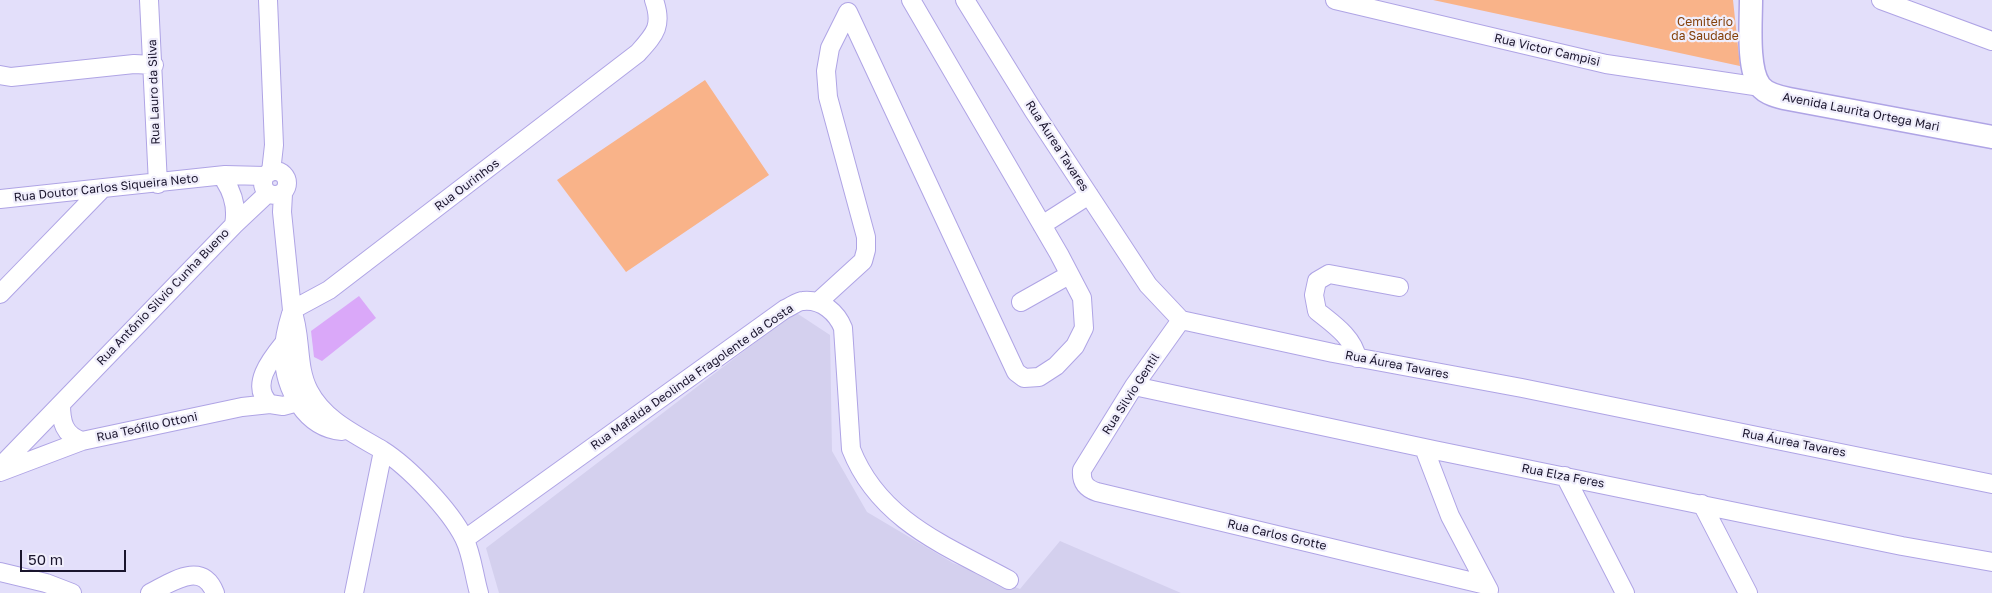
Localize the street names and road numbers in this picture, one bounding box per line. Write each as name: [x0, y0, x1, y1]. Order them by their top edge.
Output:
street label: Rua Victor Campisi: [1493, 31, 1601, 69]
street label: Rua Lauro da Silva: [145, 39, 163, 145]
street label: Avenida Laurita Ortega Mari: [1781, 90, 1941, 134]
street label: Rua Áurea Tavares: [1022, 98, 1092, 194]
street label: Rua Ourinhos: [432, 156, 502, 214]
street label: Rua Doutor Carlos Siqueira Neto: [13, 171, 199, 205]
street label: Rua Antônio Silvio Cunha Bueno: [94, 226, 232, 368]
street label: Rua Mafalda Deolinda Fragolente da Costa: [588, 301, 796, 453]
street label: Rua Áurea Tavares: [1344, 348, 1450, 382]
street label: Rua Silvio Gentil: [1099, 351, 1163, 437]
street label: Rua Teófilo Ottoni: [95, 409, 199, 445]
street label: Rua Áurea Tavares: [1741, 426, 1847, 460]
street label: Rua Elza Feres: [1520, 461, 1606, 491]
street label: Rua Carlos Grotte: [1226, 517, 1328, 553]

